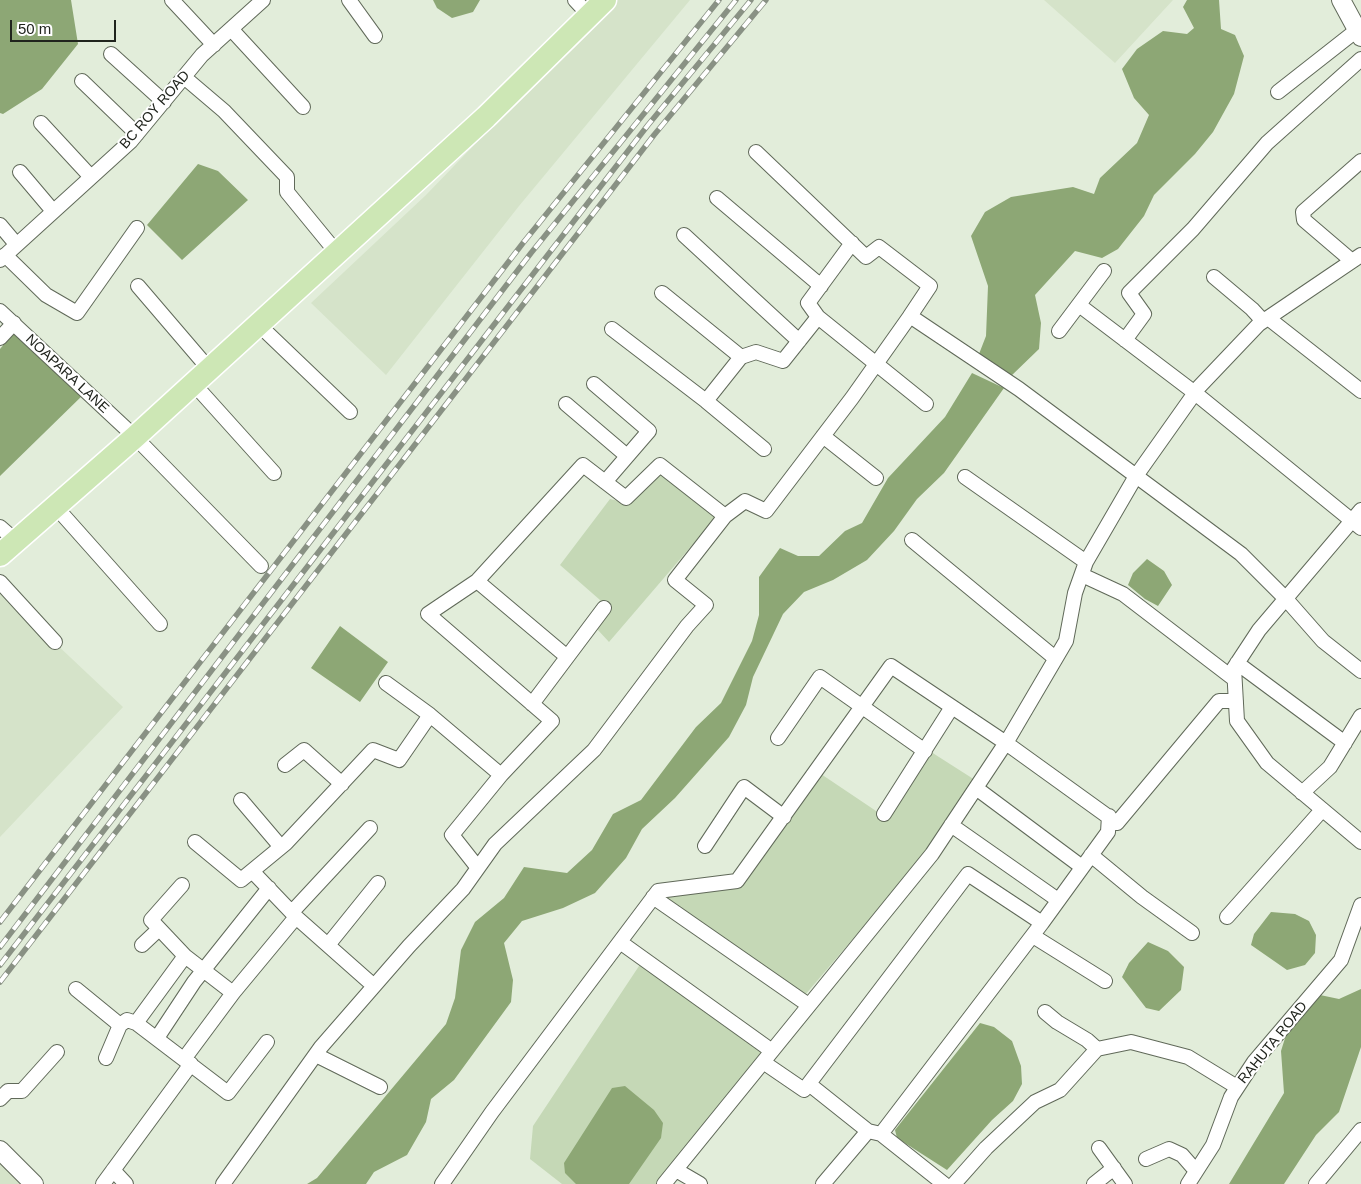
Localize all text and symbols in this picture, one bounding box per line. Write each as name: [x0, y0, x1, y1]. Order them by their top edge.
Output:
scale bar: [12, 10, 119, 42]
text: 50 m: [18, 20, 51, 37]
street label: BC ROY ROAD: [117, 68, 193, 152]
street label: NOAPARA LANE: [22, 331, 112, 417]
street label: RAHUTA ROAD: [1235, 999, 1311, 1087]

